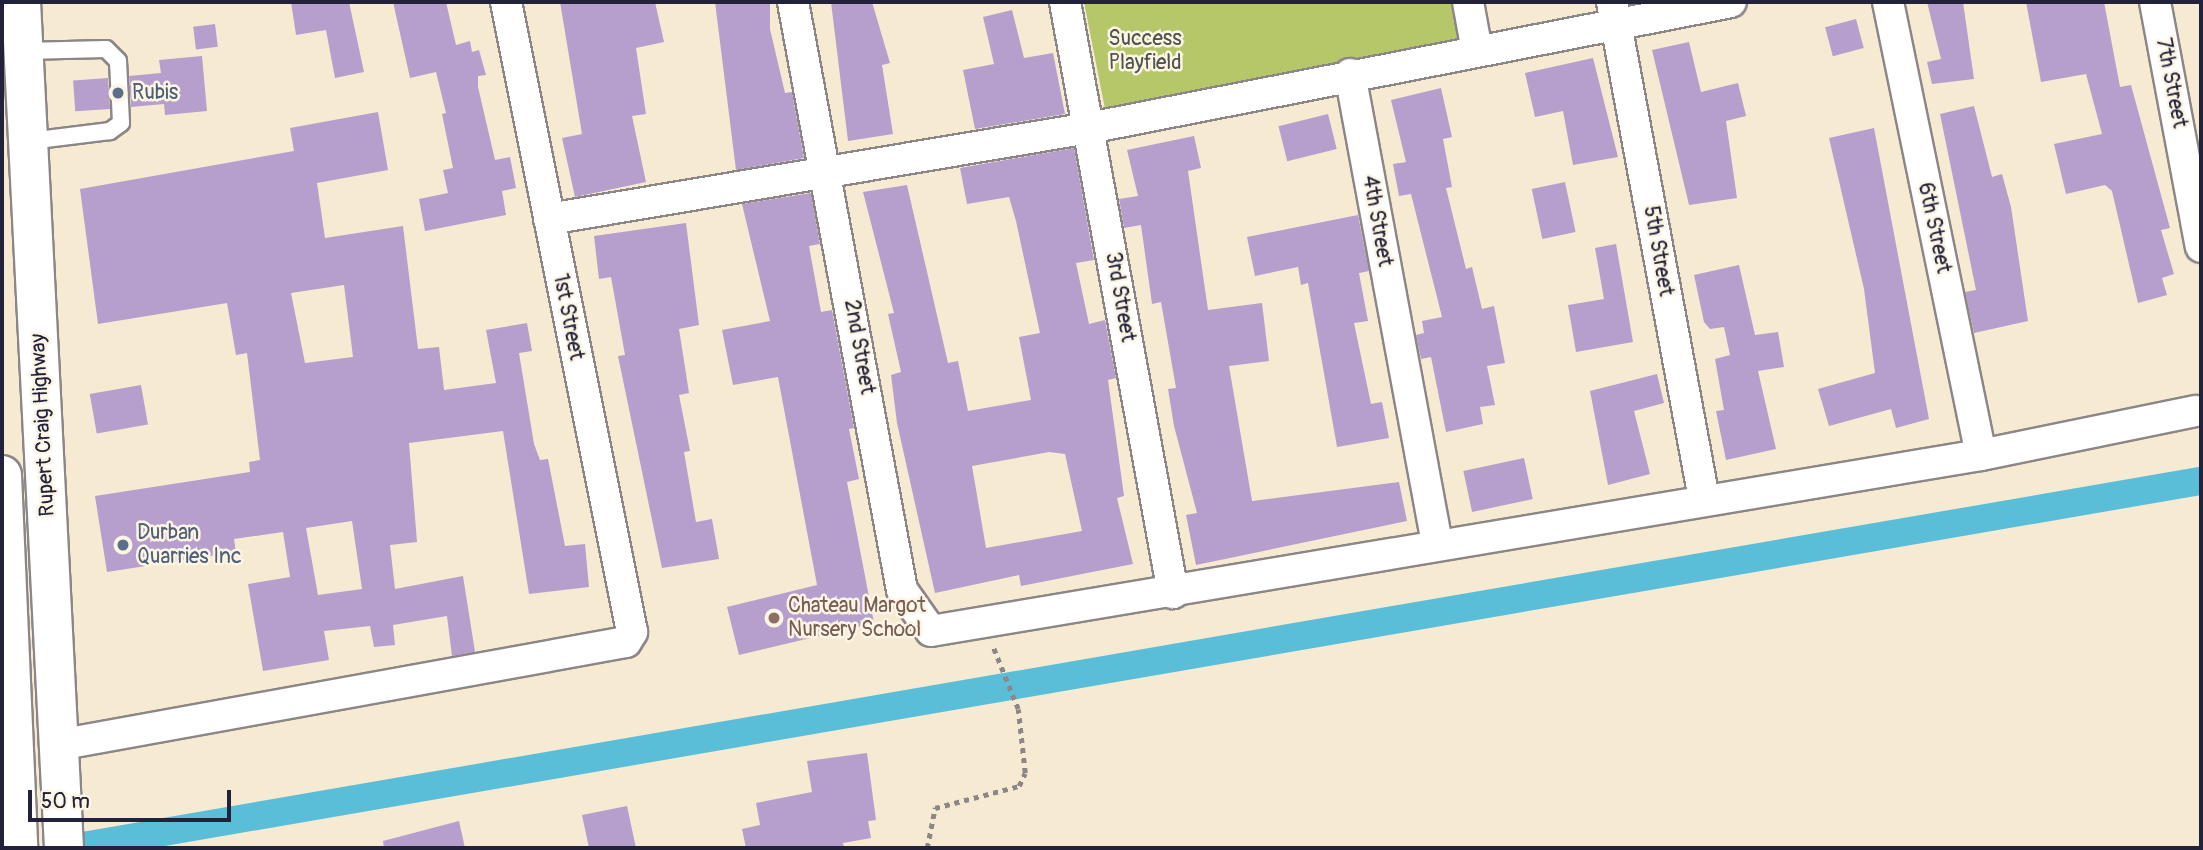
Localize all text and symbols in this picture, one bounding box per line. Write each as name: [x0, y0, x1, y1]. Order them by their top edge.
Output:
park label: Success Playfield: [1108, 26, 1182, 76]
street label: 7th Street: [2150, 36, 2192, 130]
place label: Rubis: [132, 80, 178, 106]
marker: Rubis: [110, 85, 126, 101]
street label: 4th Street: [1357, 174, 1397, 268]
street label: 6th Street: [1912, 180, 1956, 276]
street label: 5th Street: [1638, 204, 1678, 298]
street label: 3rd Street: [1100, 250, 1140, 344]
street label: 1st Street: [547, 272, 589, 362]
street label: 2nd Street: [838, 298, 880, 396]
street label: Rupert Craig Highway: [26, 333, 60, 517]
place label: Durban Quarries Inc: [137, 520, 242, 570]
marker: Durban Quarries Inc: [115, 537, 131, 553]
place label: Chateau Margot Nursery School: [788, 593, 926, 643]
marker: Chateau Margot Nursery School: [766, 610, 782, 626]
scale bar: [32, 776, 234, 820]
text: 50 m: [41, 788, 90, 815]

